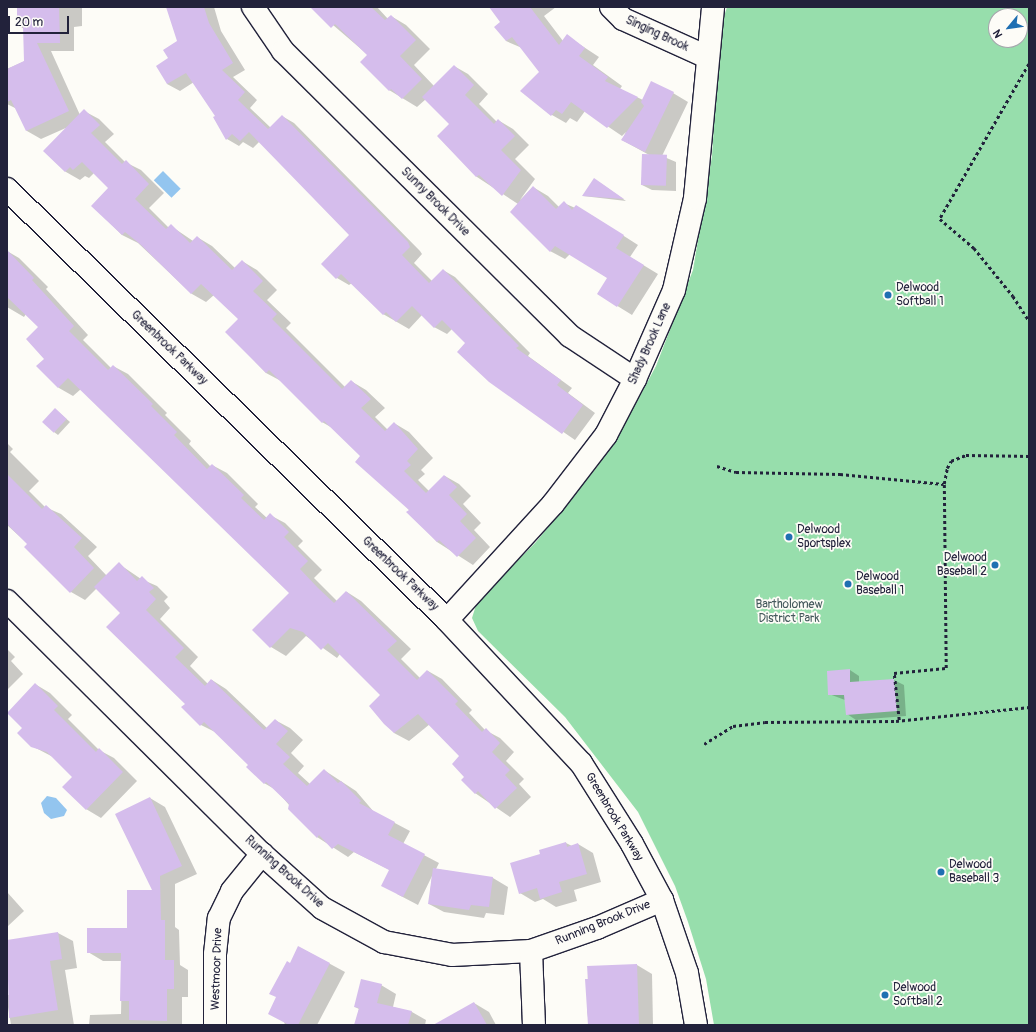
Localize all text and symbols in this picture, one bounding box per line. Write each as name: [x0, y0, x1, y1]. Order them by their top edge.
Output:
scale bar: [10, 8, 71, 34]
north arrow: [988, 8, 1028, 48]
street label: Singing Brook: [623, 13, 691, 55]
text: 20 m: [15, 15, 43, 30]
text: N: [990, 27, 1005, 40]
street label: Sunny Brook Drive: [398, 165, 472, 239]
place label: Delwood Softball 1: [896, 281, 944, 309]
marker: Delwood Softball 1: [883, 290, 893, 300]
street label: Shady Brook Lane: [626, 301, 674, 387]
street label: Greenbrook Parkway: [128, 308, 210, 388]
place label: Delwood Sportsplex: [797, 523, 851, 551]
marker: Delwood Sportsplex: [784, 532, 794, 542]
street label: Greenbrook Parkway: [359, 534, 441, 614]
place label: Delwood Baseball 2: [937, 551, 987, 579]
marker: Delwood Baseball 2: [990, 560, 1000, 570]
place label: Delwood Baseball 1: [856, 570, 904, 598]
marker: Delwood Baseball 1: [843, 579, 853, 589]
park label: Bartholomew District Park: [755, 598, 823, 626]
street label: Greenbrook Parkway: [582, 770, 646, 864]
street label: Running Brook Drive: [242, 833, 326, 911]
place label: Delwood Baseball 3: [949, 858, 999, 886]
marker: Delwood Baseball 3: [936, 867, 946, 877]
street label: Running Brook Drive: [553, 897, 653, 949]
street label: Westmoor Drive: [208, 928, 226, 1010]
place label: Delwood Softball 2: [893, 981, 943, 1009]
marker: Delwood Softball 2: [880, 990, 890, 1000]

